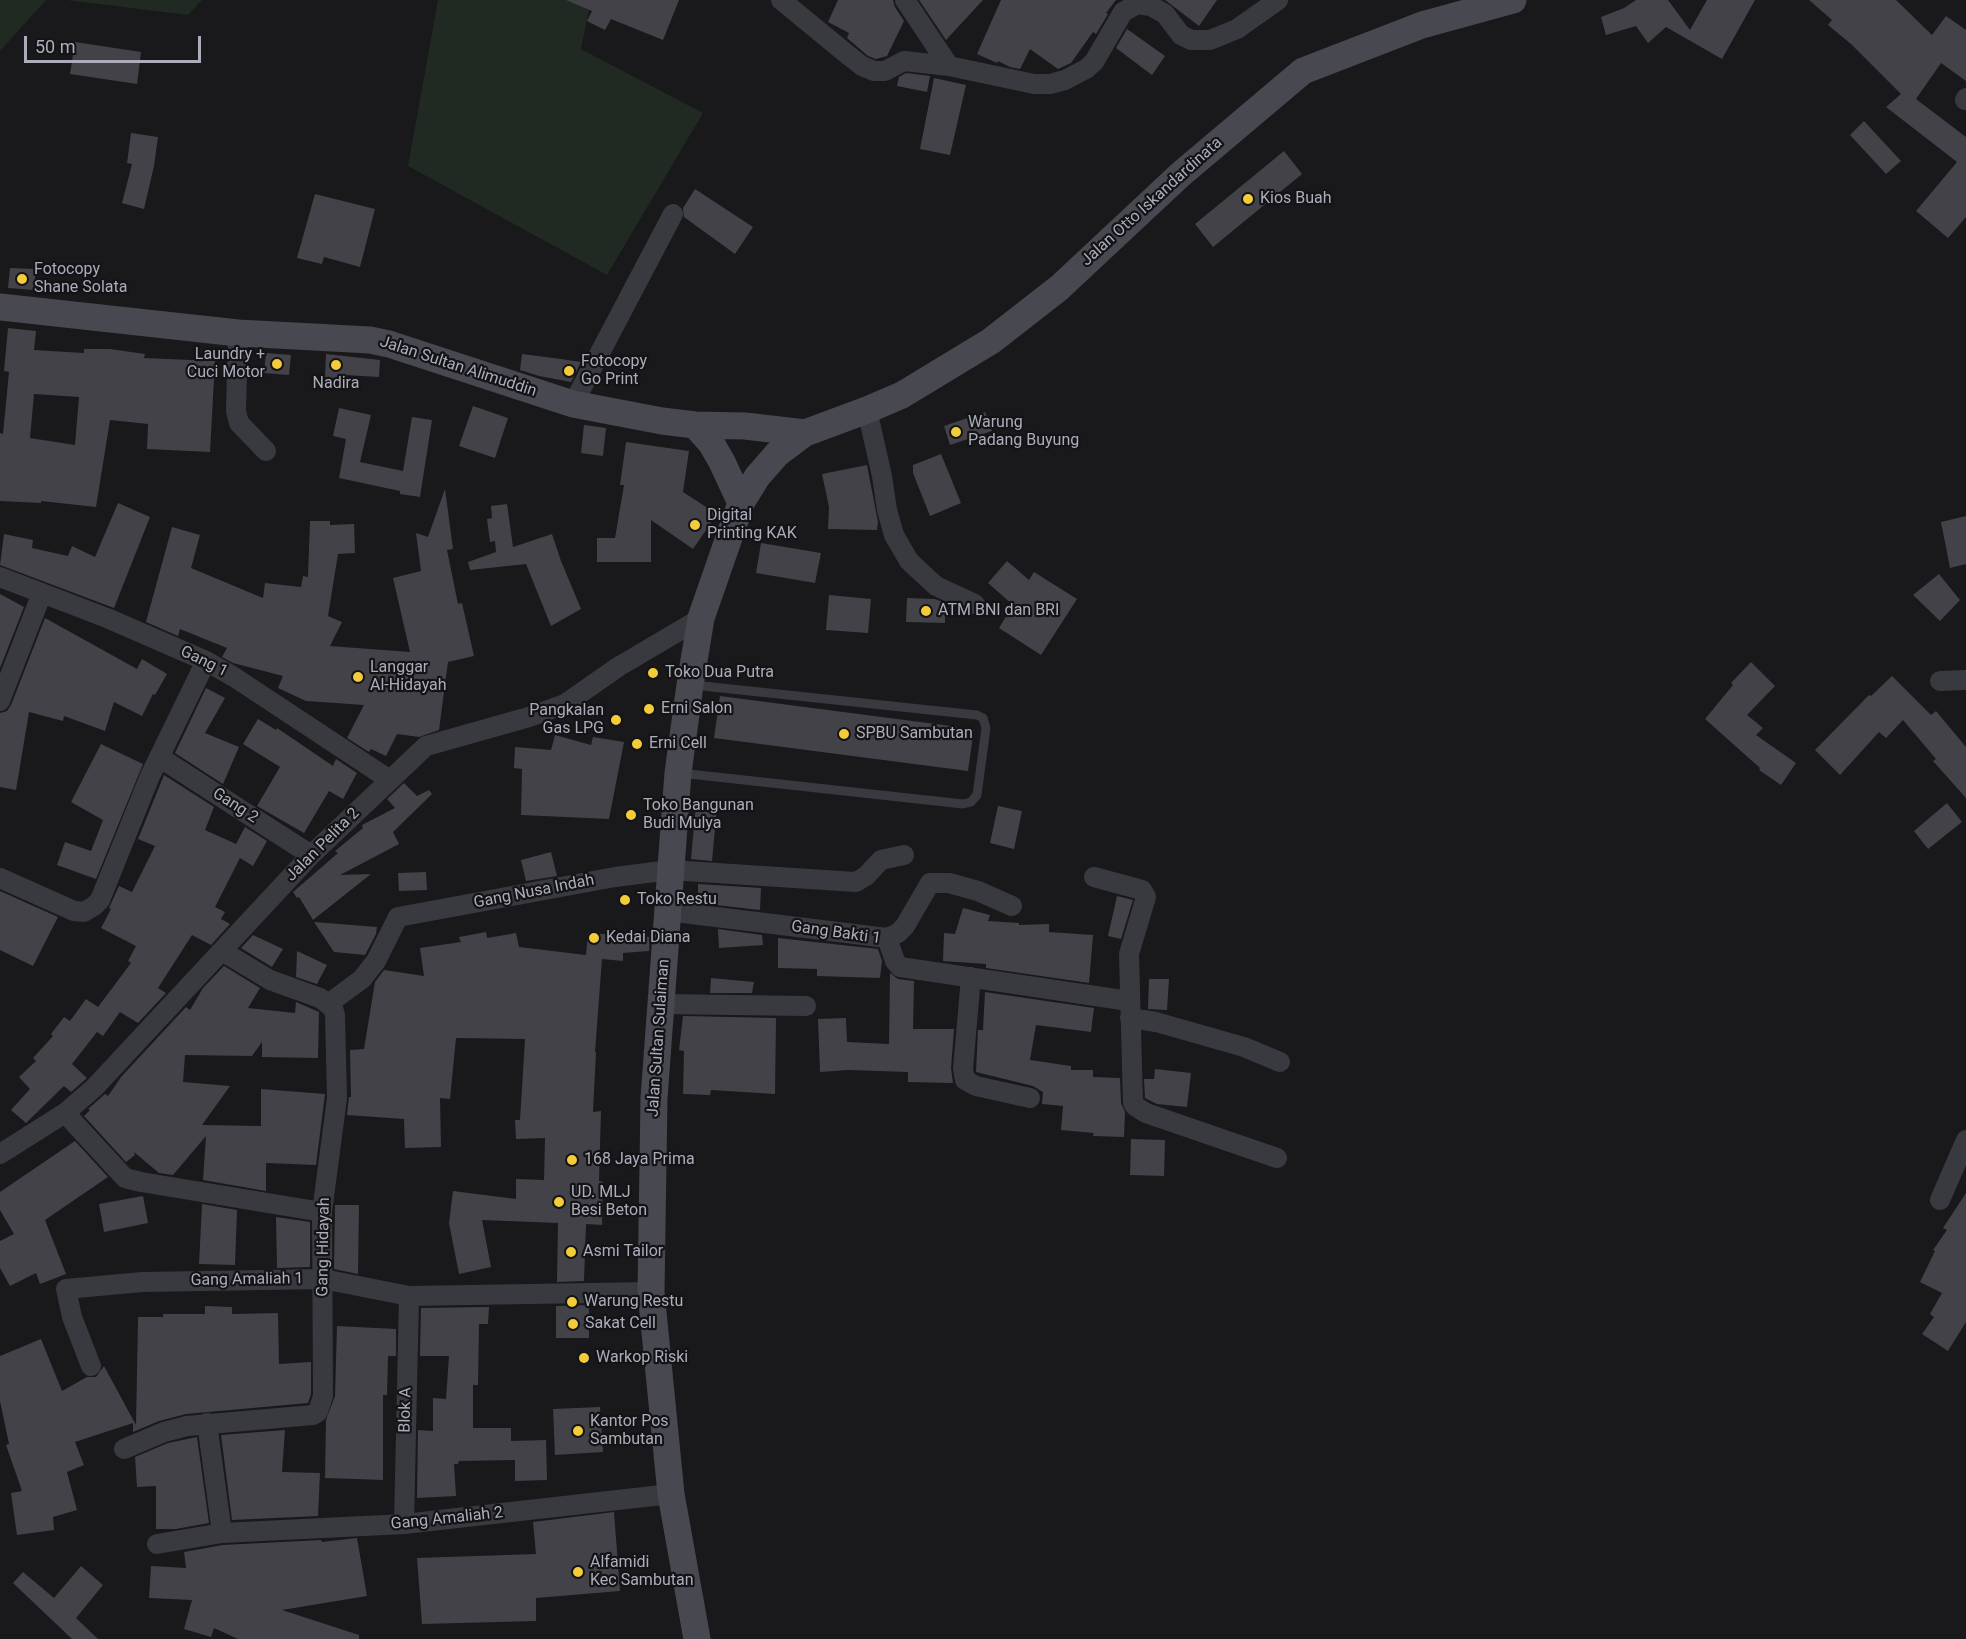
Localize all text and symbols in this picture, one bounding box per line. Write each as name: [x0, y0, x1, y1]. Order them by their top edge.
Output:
scale bar: [27, 24, 204, 62]
text: 50 m: [35, 36, 75, 57]
street label: Jalan Otto Iskandardinata: [1078, 134, 1226, 270]
place label: Kios Buah: [1260, 189, 1332, 209]
marker: Kios Buah: [1241, 192, 1255, 206]
place label: Fotocopy Shane Solata: [34, 260, 127, 298]
marker: Fotocopy Shane Solata: [15, 272, 29, 286]
street label: Jalan Sultan Alimuddin: [377, 333, 539, 401]
place label: Laundry + Cuci Motor: [187, 345, 265, 383]
place label: Fotocopy Go Print: [581, 352, 647, 390]
marker: Laundry + Cuci Motor: [270, 357, 284, 371]
marker: Nadira: [329, 358, 343, 372]
marker: Fotocopy Go Print: [562, 364, 576, 378]
place label: Nadira: [313, 374, 359, 394]
place label: Warung Padang Buyung: [968, 413, 1079, 451]
marker: Warung Padang Buyung: [949, 425, 963, 439]
place label: Digital Printing KAK: [707, 506, 797, 544]
marker: Digital Printing KAK: [688, 518, 702, 532]
place label: ATM BNI dan BRI: [938, 601, 1059, 621]
marker: ATM BNI dan BRI: [919, 604, 933, 618]
street label: Gang 1: [177, 642, 231, 682]
place label: Langgar Al-Hidayah: [370, 658, 447, 696]
place label: Toko Dua Putra: [665, 663, 774, 683]
marker: Toko Dua Putra: [646, 666, 660, 680]
marker: Langgar Al-Hidayah: [351, 670, 365, 684]
place label: Erni Salon: [661, 699, 732, 719]
place label: Pangkalan Gas LPG: [529, 701, 604, 739]
marker: Erni Salon: [642, 702, 656, 716]
marker: Pangkalan Gas LPG: [609, 713, 623, 727]
place label: SPBU Sambutan: [856, 724, 973, 744]
marker: SPBU Sambutan: [837, 727, 851, 741]
place label: Erni Cell: [649, 734, 707, 754]
marker: Erni Cell: [630, 737, 644, 751]
street label: Gang 2: [209, 784, 261, 828]
place label: Toko Bangunan Budi Mulya: [643, 796, 754, 834]
street label: Jalan Pelita 2: [282, 804, 364, 886]
marker: Toko Bangunan Budi Mulya: [624, 808, 638, 822]
street label: Gang Nusa Indah: [472, 871, 596, 913]
place label: Toko Restu: [637, 890, 717, 910]
marker: Toko Restu: [618, 893, 632, 907]
street label: Gang Bakti 1: [790, 917, 882, 949]
place label: Kedai Diana: [606, 928, 691, 948]
marker: Kedai Diana: [587, 931, 601, 945]
street label: Jalan Sultan Sulaiman: [644, 958, 674, 1118]
place label: 168 Jaya Prima: [584, 1150, 695, 1170]
marker: 168 Jaya Prima: [565, 1153, 579, 1167]
place label: UD. MLJ Besi Beton: [571, 1183, 647, 1221]
marker: UD. MLJ Besi Beton: [552, 1195, 566, 1209]
street label: Gang Hidayah: [314, 1197, 334, 1297]
place label: Asmi Tailor: [583, 1242, 663, 1262]
marker: Asmi Tailor: [564, 1245, 578, 1259]
street label: Gang Amaliah 1: [190, 1269, 304, 1291]
place label: Warung Restu: [584, 1292, 683, 1312]
marker: Warung Restu: [565, 1295, 579, 1309]
place label: Sakat Cell: [585, 1314, 656, 1334]
marker: Sakat Cell: [566, 1317, 580, 1331]
place label: Warkop Riski: [596, 1348, 688, 1368]
marker: Warkop Riski: [577, 1351, 591, 1365]
street label: Blok A: [396, 1387, 416, 1433]
place label: Kantor Pos Sambutan: [590, 1412, 669, 1450]
marker: Kantor Pos Sambutan: [571, 1424, 585, 1438]
street label: Gang Amaliah 2: [390, 1504, 504, 1534]
place label: Alfamidi Kec Sambutan: [590, 1553, 693, 1591]
marker: Alfamidi Kec Sambutan: [571, 1565, 585, 1579]

